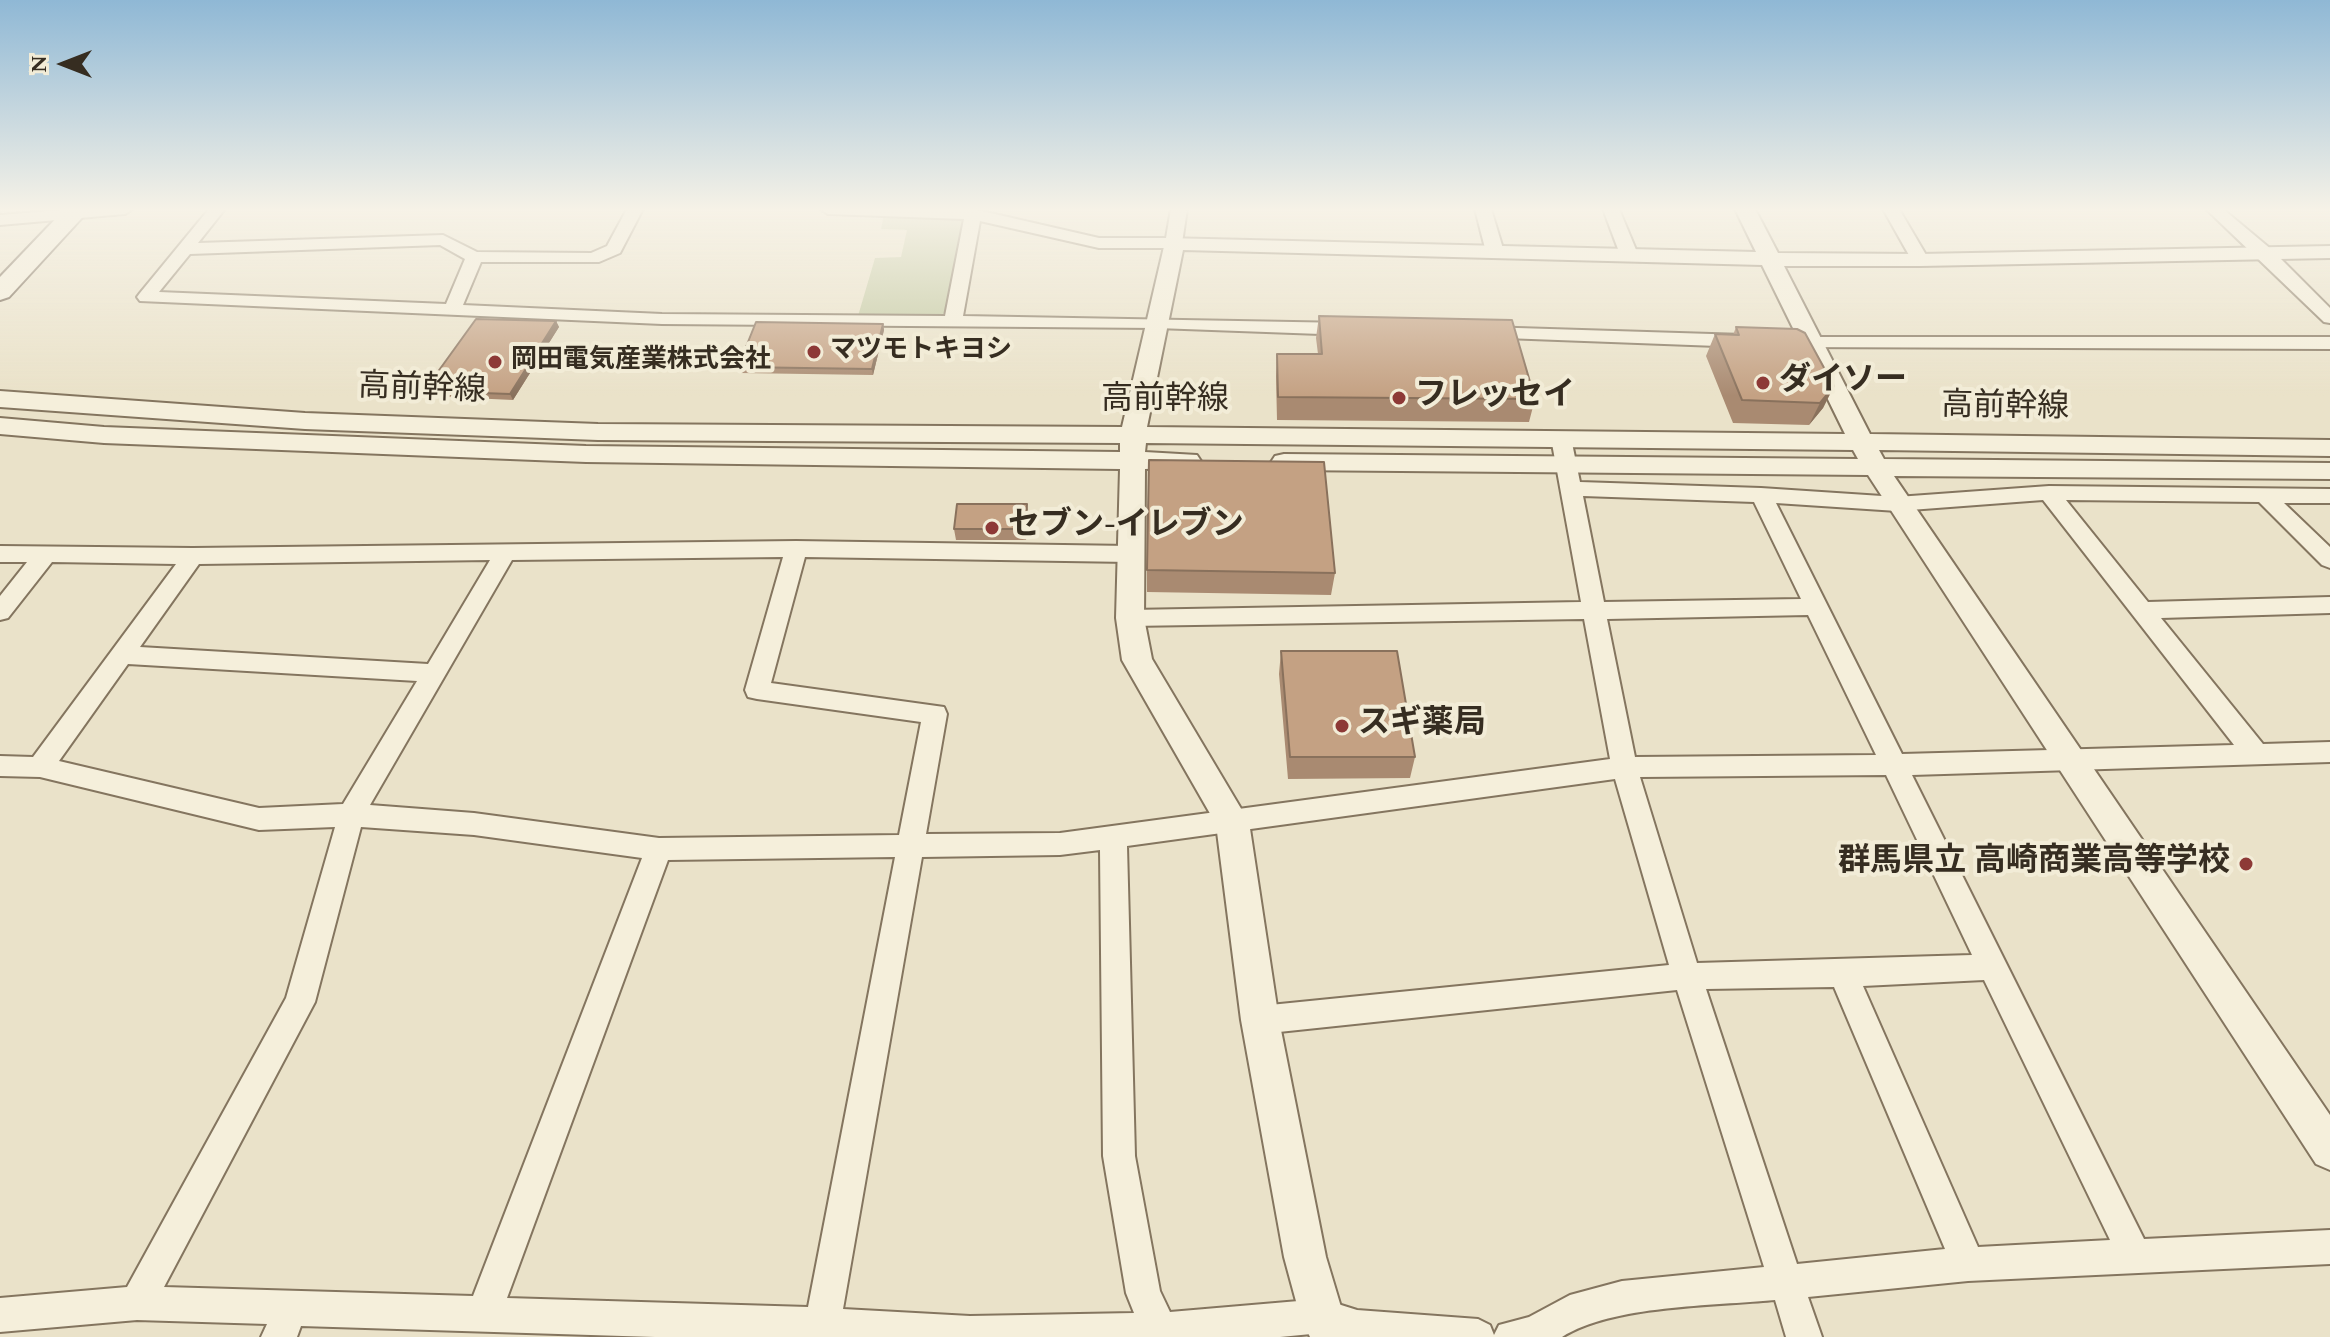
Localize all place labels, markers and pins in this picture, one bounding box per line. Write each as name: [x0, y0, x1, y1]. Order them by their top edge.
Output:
place label: マツモトキヨシ: [830, 336, 1012, 368]
marker: マツモトキヨシ: [805, 343, 823, 361]
place label: 岡田電気産業株式会社: [511, 346, 771, 378]
marker: 岡田電気産業株式会社: [486, 353, 504, 371]
place label: ダイソー: [1779, 364, 1907, 402]
marker: ダイソー: [1754, 374, 1772, 392]
place label: フレッセイ: [1415, 379, 1575, 417]
marker: フレッセイ: [1390, 389, 1408, 407]
place label: セブン-イレブン: [1008, 509, 1244, 547]
marker: セブン-イレブン: [983, 519, 1001, 537]
place label: スギ薬局: [1358, 707, 1486, 745]
marker: スギ薬局: [1333, 717, 1351, 735]
place label: 群馬県立 高崎商業高等学校: [1838, 845, 2230, 883]
marker: 群馬県立 高崎商業高等学校: [2237, 855, 2255, 873]

